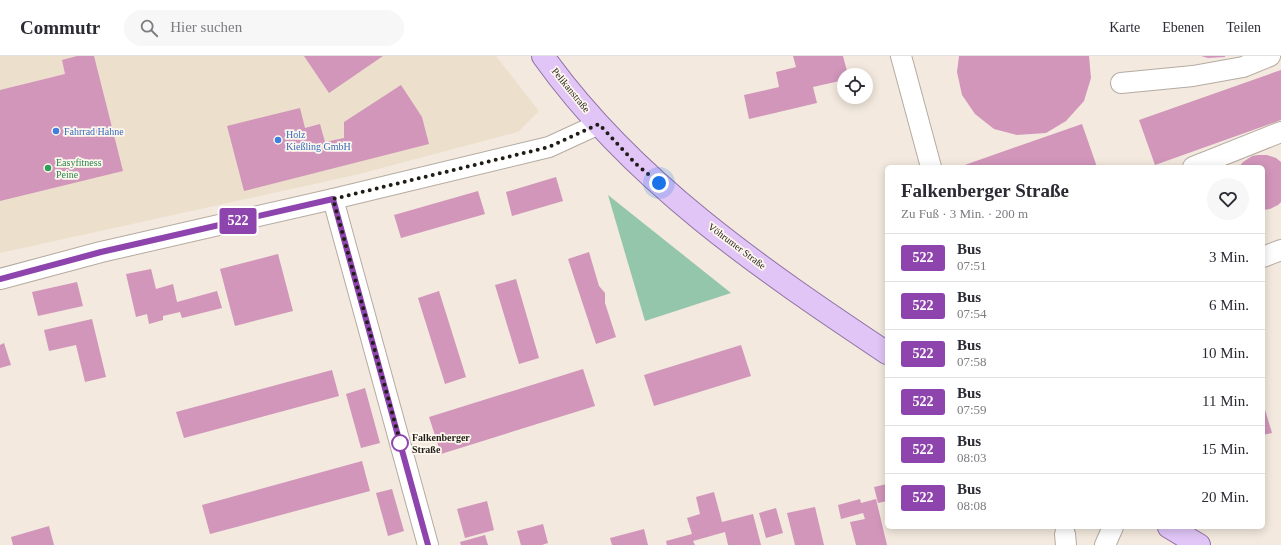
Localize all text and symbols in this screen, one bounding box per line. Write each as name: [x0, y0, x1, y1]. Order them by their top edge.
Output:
search box: [124, 10, 404, 46]
text: Commutr: [20, 17, 100, 38]
icon: search: [138, 17, 160, 39]
text: Hier suchen: [170, 19, 242, 35]
text: Karte: [1109, 20, 1140, 35]
text: Ebenen: [1162, 20, 1204, 35]
text: Teilen: [1226, 20, 1261, 35]
street label: Pelikanstraße: [550, 66, 593, 115]
map controls: [837, 68, 873, 104]
button: locate: [837, 68, 873, 104]
marker: Fahrrad Hahne: [51, 126, 61, 136]
place label: Fahrrad Hahne: [64, 126, 124, 137]
place label: Holz Kießling GmbH: [286, 129, 351, 152]
marker: Holz Kießling GmbH: [273, 135, 283, 145]
place label: Easyfitness Peine: [56, 157, 102, 180]
marker: Easyfitness Peine: [43, 163, 53, 173]
your location: [649, 173, 669, 193]
button: heart: [1207, 178, 1249, 220]
text: Falkenberger Straße: [901, 180, 1069, 201]
text: Zu Fuß · 3 Min. · 200 m: [901, 206, 1028, 221]
line badge: 522: [215, 208, 261, 234]
text: 522: [228, 213, 249, 228]
street label: Vöhrumer Straße: [706, 221, 768, 272]
text: Bus: [957, 241, 981, 257]
text: 3 Min.: [1209, 249, 1249, 265]
text: 522: [913, 250, 934, 265]
text: 07:51: [957, 258, 987, 273]
text: Bus: [957, 289, 981, 305]
text: 6 Min.: [1209, 297, 1249, 313]
text: 522: [913, 298, 934, 313]
text: 07:54: [957, 306, 987, 321]
text: Bus: [957, 337, 981, 353]
text: 10 Min.: [1201, 345, 1249, 361]
text: 522: [913, 346, 934, 361]
text: 07:58: [957, 354, 987, 369]
text: Bus: [957, 385, 981, 401]
text: 11 Min.: [1202, 393, 1249, 409]
text: 522: [913, 394, 934, 409]
text: 07:59: [957, 402, 987, 417]
place label: Falkenberger Straße: [412, 432, 470, 455]
text: Bus: [957, 433, 981, 449]
marker: Falkenberger Straße: [391, 434, 409, 452]
text: 15 Min.: [1201, 441, 1249, 457]
text: 522: [913, 442, 934, 457]
text: 08:03: [957, 450, 987, 465]
text: Bus: [957, 481, 981, 497]
text: 20 Min.: [1201, 489, 1249, 505]
text: 522: [913, 490, 934, 505]
text: 08:08: [957, 498, 987, 513]

